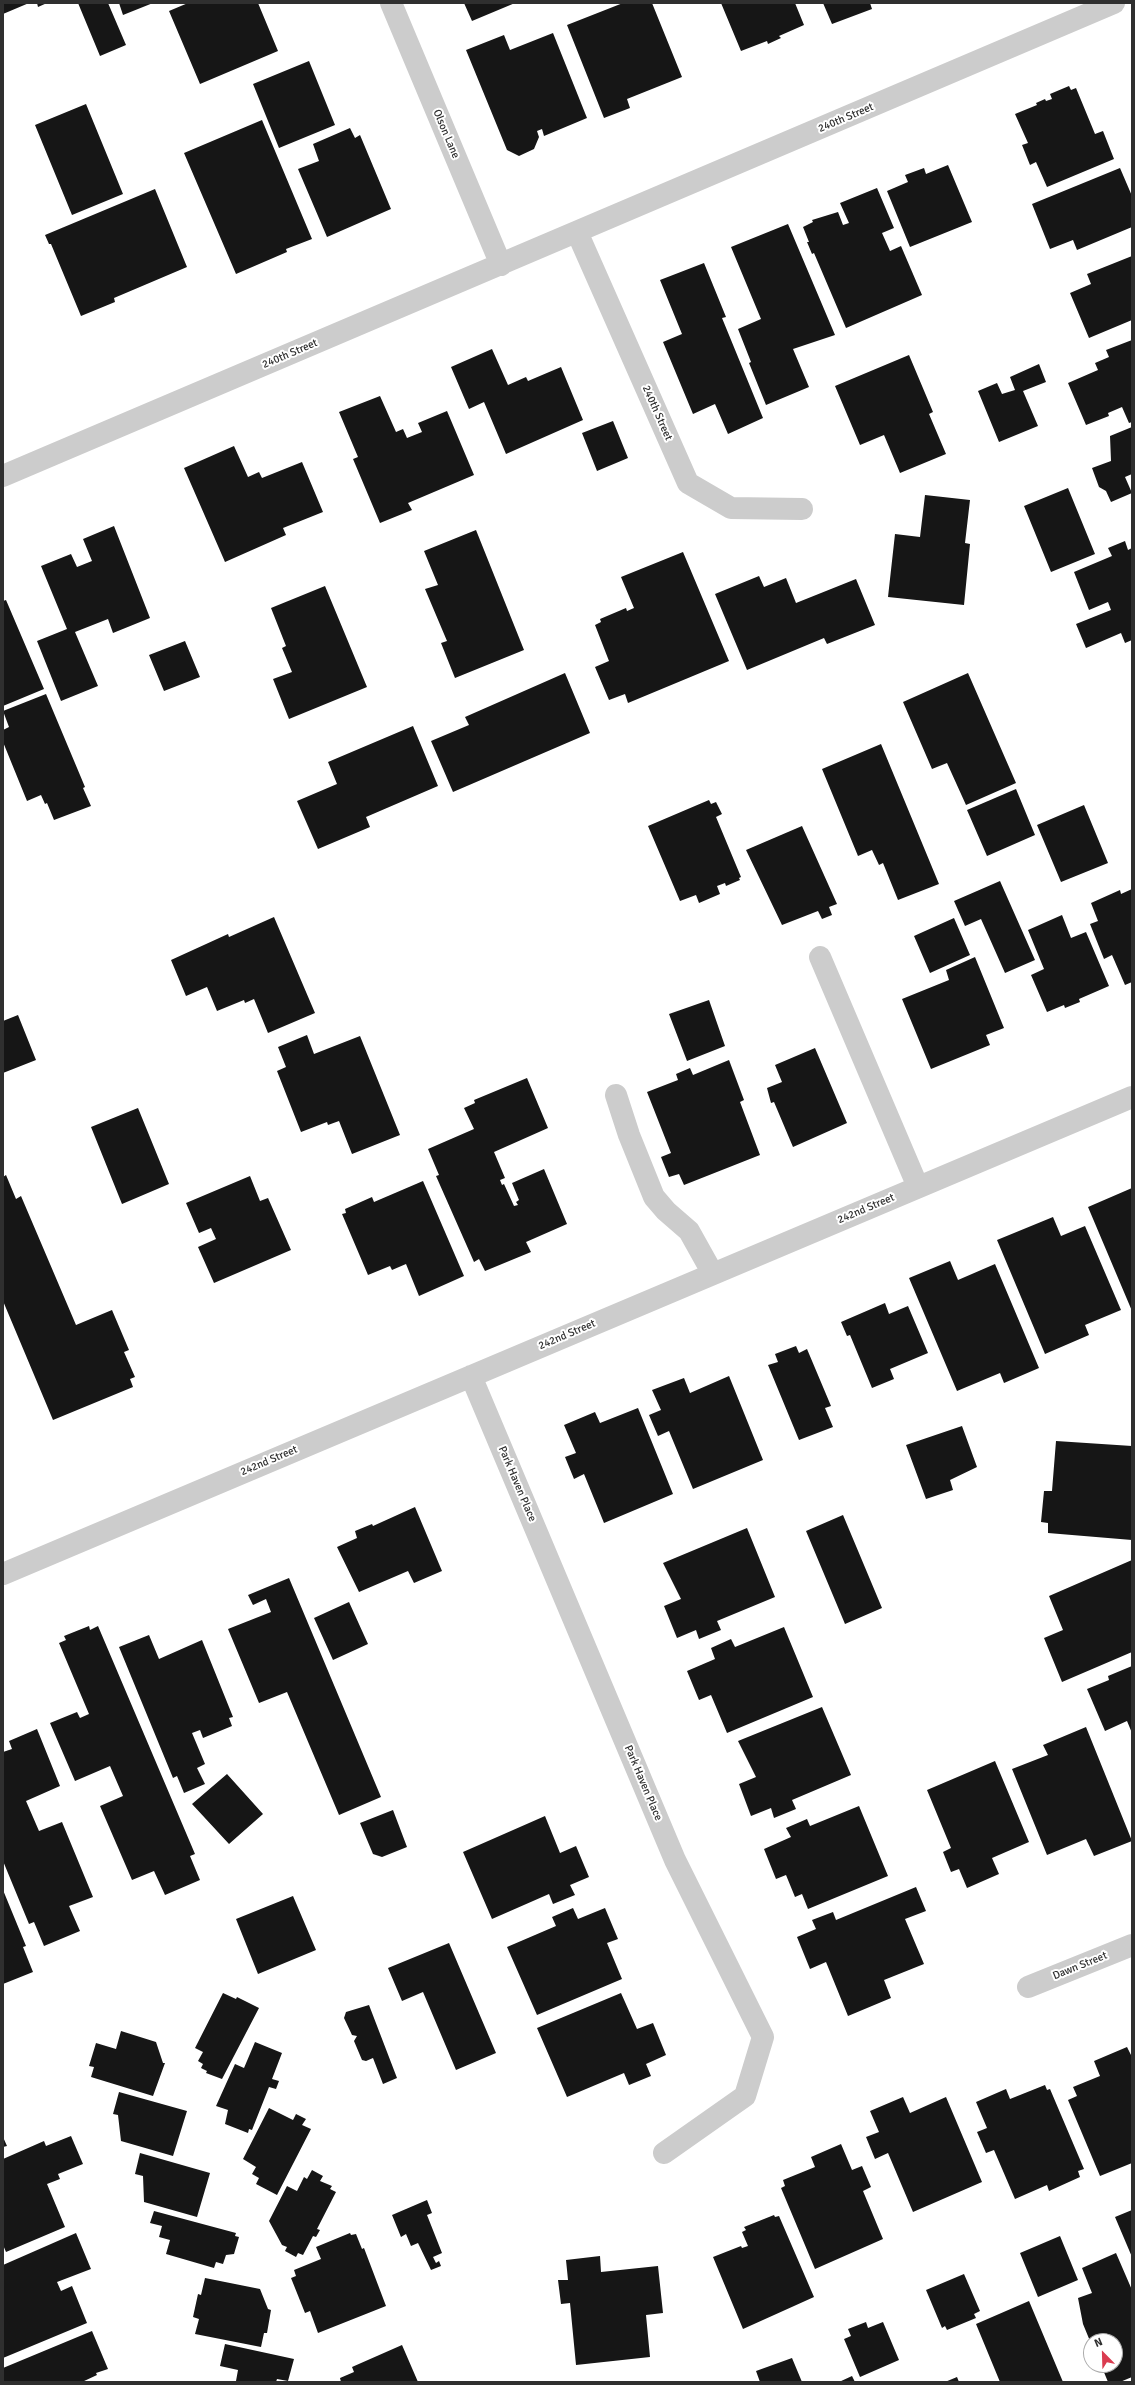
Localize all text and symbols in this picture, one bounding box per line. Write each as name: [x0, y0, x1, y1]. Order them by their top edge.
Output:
street label: 240th Street: [816, 100, 876, 136]
street label: Olson Lane: [430, 107, 462, 161]
street label: 240th Street: [260, 336, 320, 372]
street label: 240th Street: [639, 383, 675, 443]
street label: 242nd Street: [835, 1191, 897, 1227]
street label: 242nd Street: [536, 1317, 598, 1353]
street label: 242nd Street: [238, 1443, 300, 1479]
street label: Park Haven Place: [495, 1444, 539, 1524]
street label: Park Haven Place: [621, 1743, 665, 1823]
street label: Dawn Street: [1051, 1949, 1109, 1983]
north arrow: [1083, 2333, 1123, 2373]
text: N: [1092, 2335, 1105, 2350]

